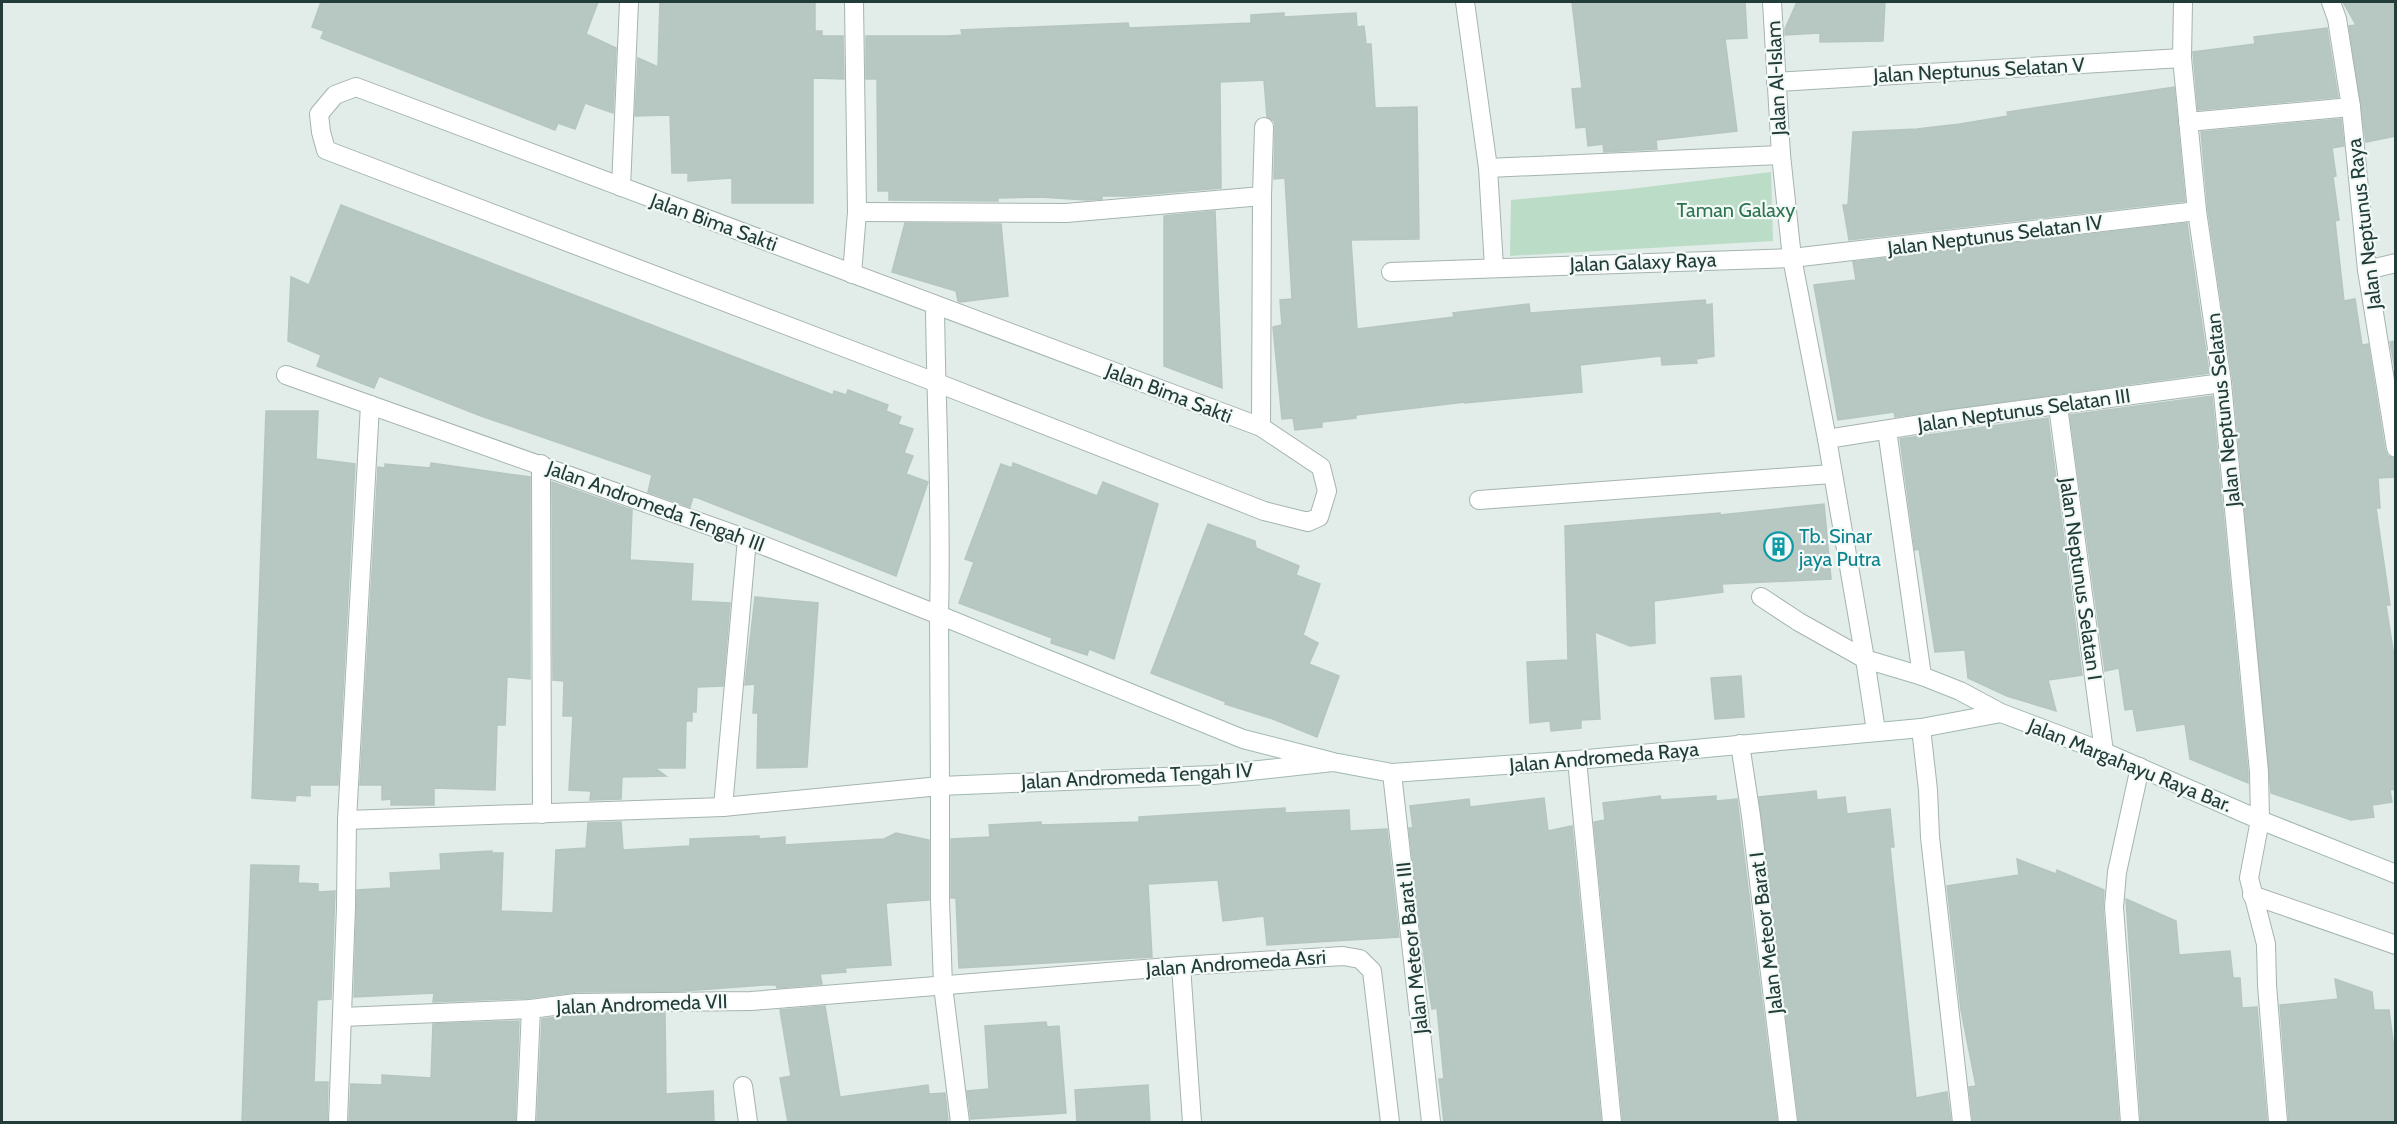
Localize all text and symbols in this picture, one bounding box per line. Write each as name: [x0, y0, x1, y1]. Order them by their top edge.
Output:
street label: Jalan Al-Islam: [1761, 20, 1791, 137]
street label: Jalan Neptunus Selatan V: [1872, 52, 2086, 88]
street label: Jalan Neptunus Raya: [2342, 137, 2387, 312]
street label: Jalan Bima Sakti: [646, 188, 781, 256]
park label: Taman Galaxy: [1677, 198, 1795, 222]
street label: Jalan Neptunus Selatan IV: [1885, 210, 2105, 260]
street label: Jalan Galaxy Raya: [1568, 247, 1717, 277]
street label: Jalan Neptunus Selatan: [2201, 312, 2245, 509]
street label: Jalan Bima Sakti: [1101, 358, 1236, 428]
street label: Jalan Neptunus Selatan III: [1915, 383, 2132, 437]
street label: Jalan Andromeda Tengah III: [543, 455, 768, 557]
street label: Jalan Neptunus Selatan I: [2055, 475, 2107, 682]
place label: Tb. Sinar jaya Putra: [1798, 524, 1881, 571]
building icon: Tb. Sinar jaya Putra: [1762, 531, 1794, 563]
street label: Jalan Margahayu Raya Bar.: [2024, 713, 2235, 817]
street label: Jalan Andromeda Raya: [1507, 737, 1700, 777]
street label: Jalan Andromeda Tengah IV: [1020, 758, 1254, 794]
street label: Jalan Meteor Barat I: [1744, 851, 1788, 1016]
street label: Jalan Meteor Barat III: [1391, 861, 1433, 1036]
street label: Jalan Andromeda Asri: [1144, 945, 1327, 981]
street label: Jalan Andromeda VII: [555, 989, 728, 1019]

